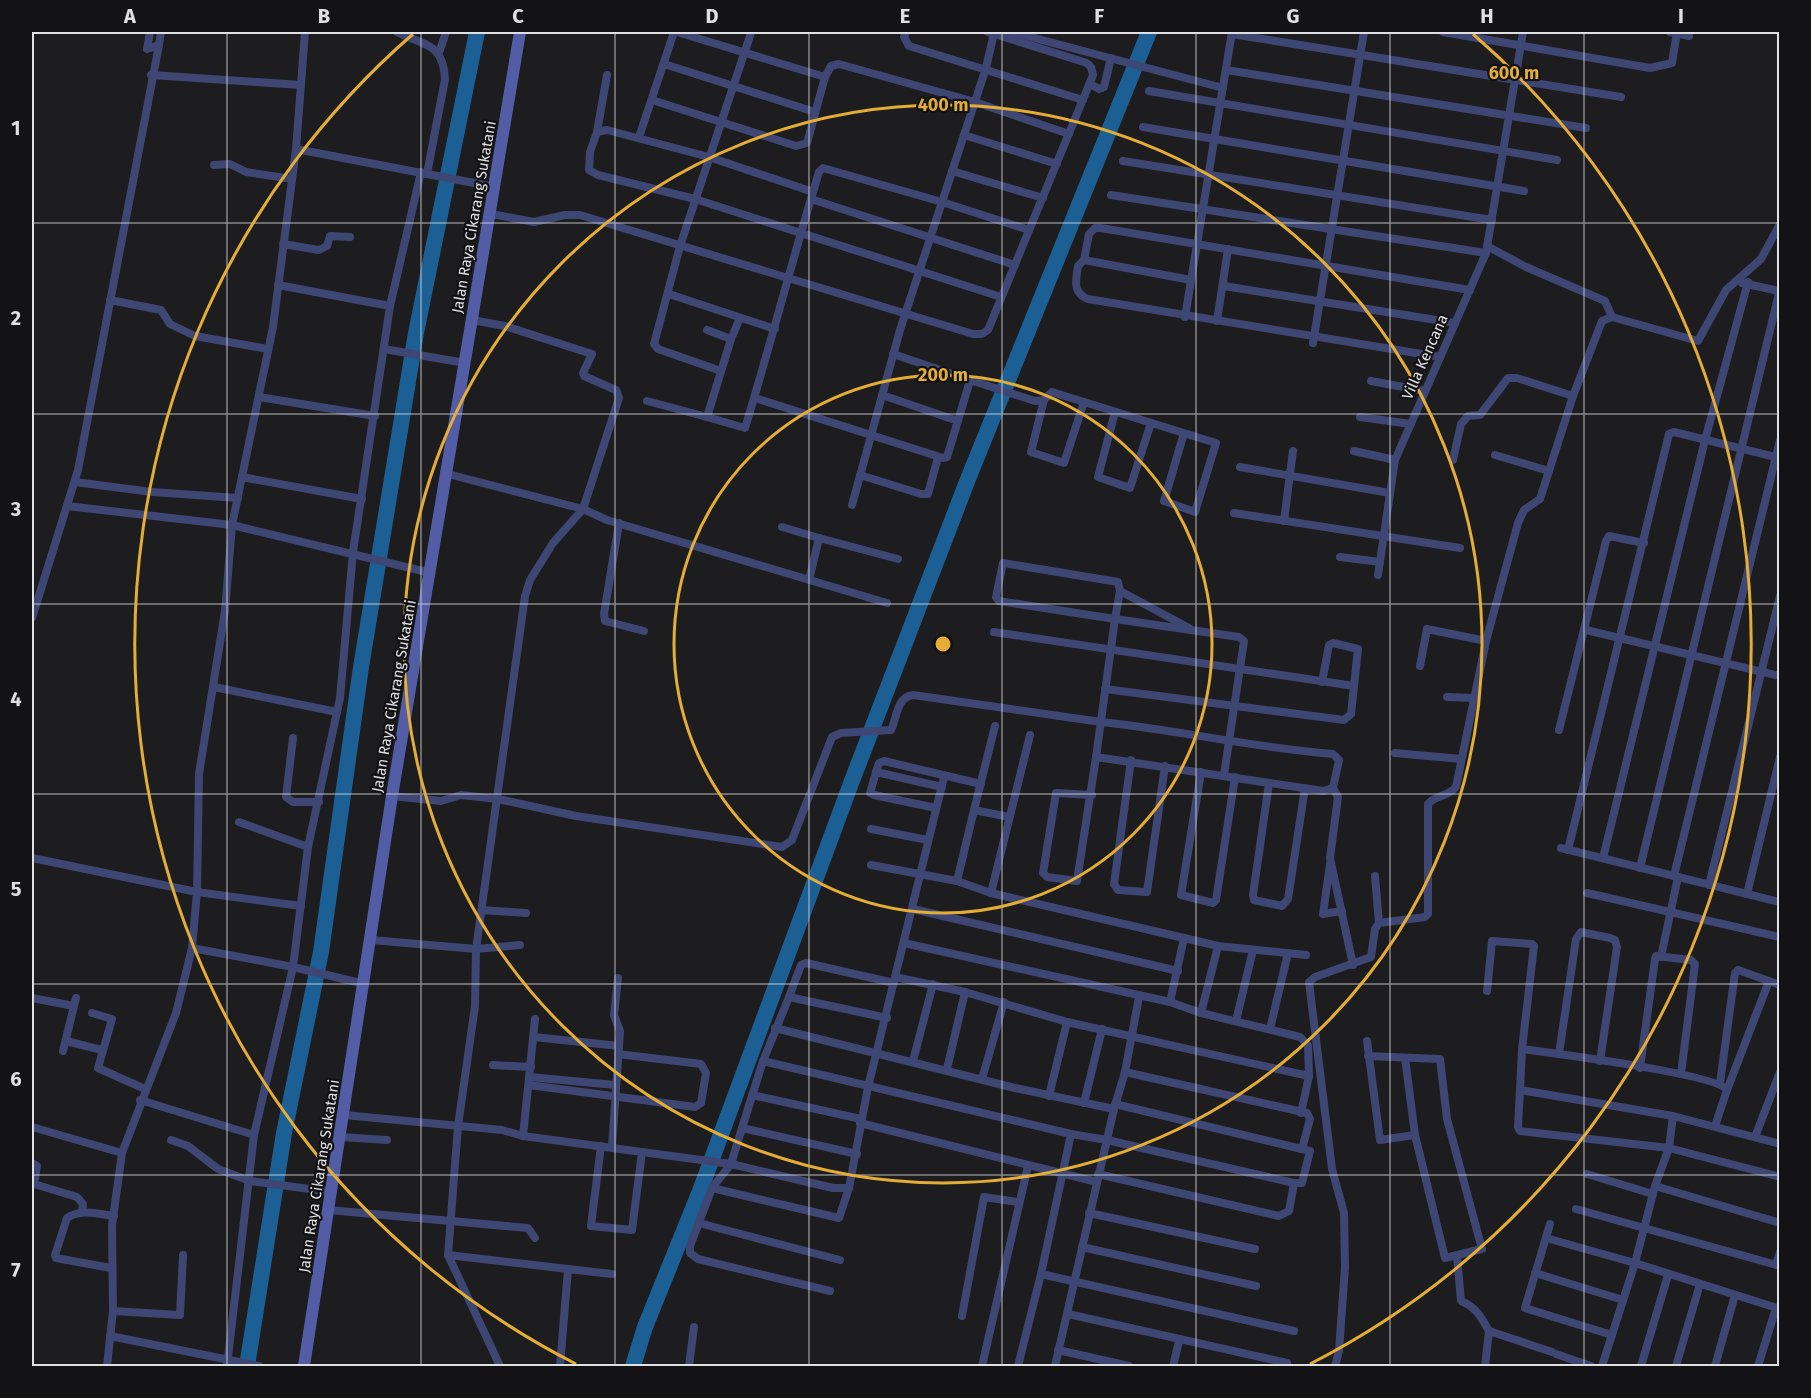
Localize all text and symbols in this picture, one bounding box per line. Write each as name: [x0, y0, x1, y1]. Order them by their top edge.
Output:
text: A: [123, 4, 137, 28]
text: B: [318, 4, 330, 28]
text: C: [512, 4, 524, 28]
text: D: [705, 4, 719, 28]
text: E: [900, 4, 910, 28]
text: F: [1094, 4, 1104, 28]
text: G: [1287, 4, 1299, 28]
text: H: [1480, 4, 1494, 28]
text: I: [1678, 4, 1684, 28]
text: 600 m: [1489, 62, 1539, 84]
text: 400 m: [918, 94, 968, 116]
text: 1: [11, 116, 21, 140]
street label: Jalan Raya Cikarang Sukatani: [448, 119, 500, 315]
text: 2: [11, 306, 21, 330]
street label: Villa Kencana: [1398, 312, 1452, 402]
text: 200 m: [918, 364, 968, 386]
text: 3: [10, 497, 21, 521]
street label: Jalan Raya Cikarang Sukatani: [368, 598, 420, 794]
centre of rings: [933, 634, 953, 654]
text: 4: [10, 687, 22, 711]
text: 5: [11, 877, 22, 901]
text: 6: [10, 1067, 22, 1091]
street label: Jalan Raya Cikarang Sukatani: [295, 1078, 343, 1274]
text: 7: [11, 1258, 21, 1282]

